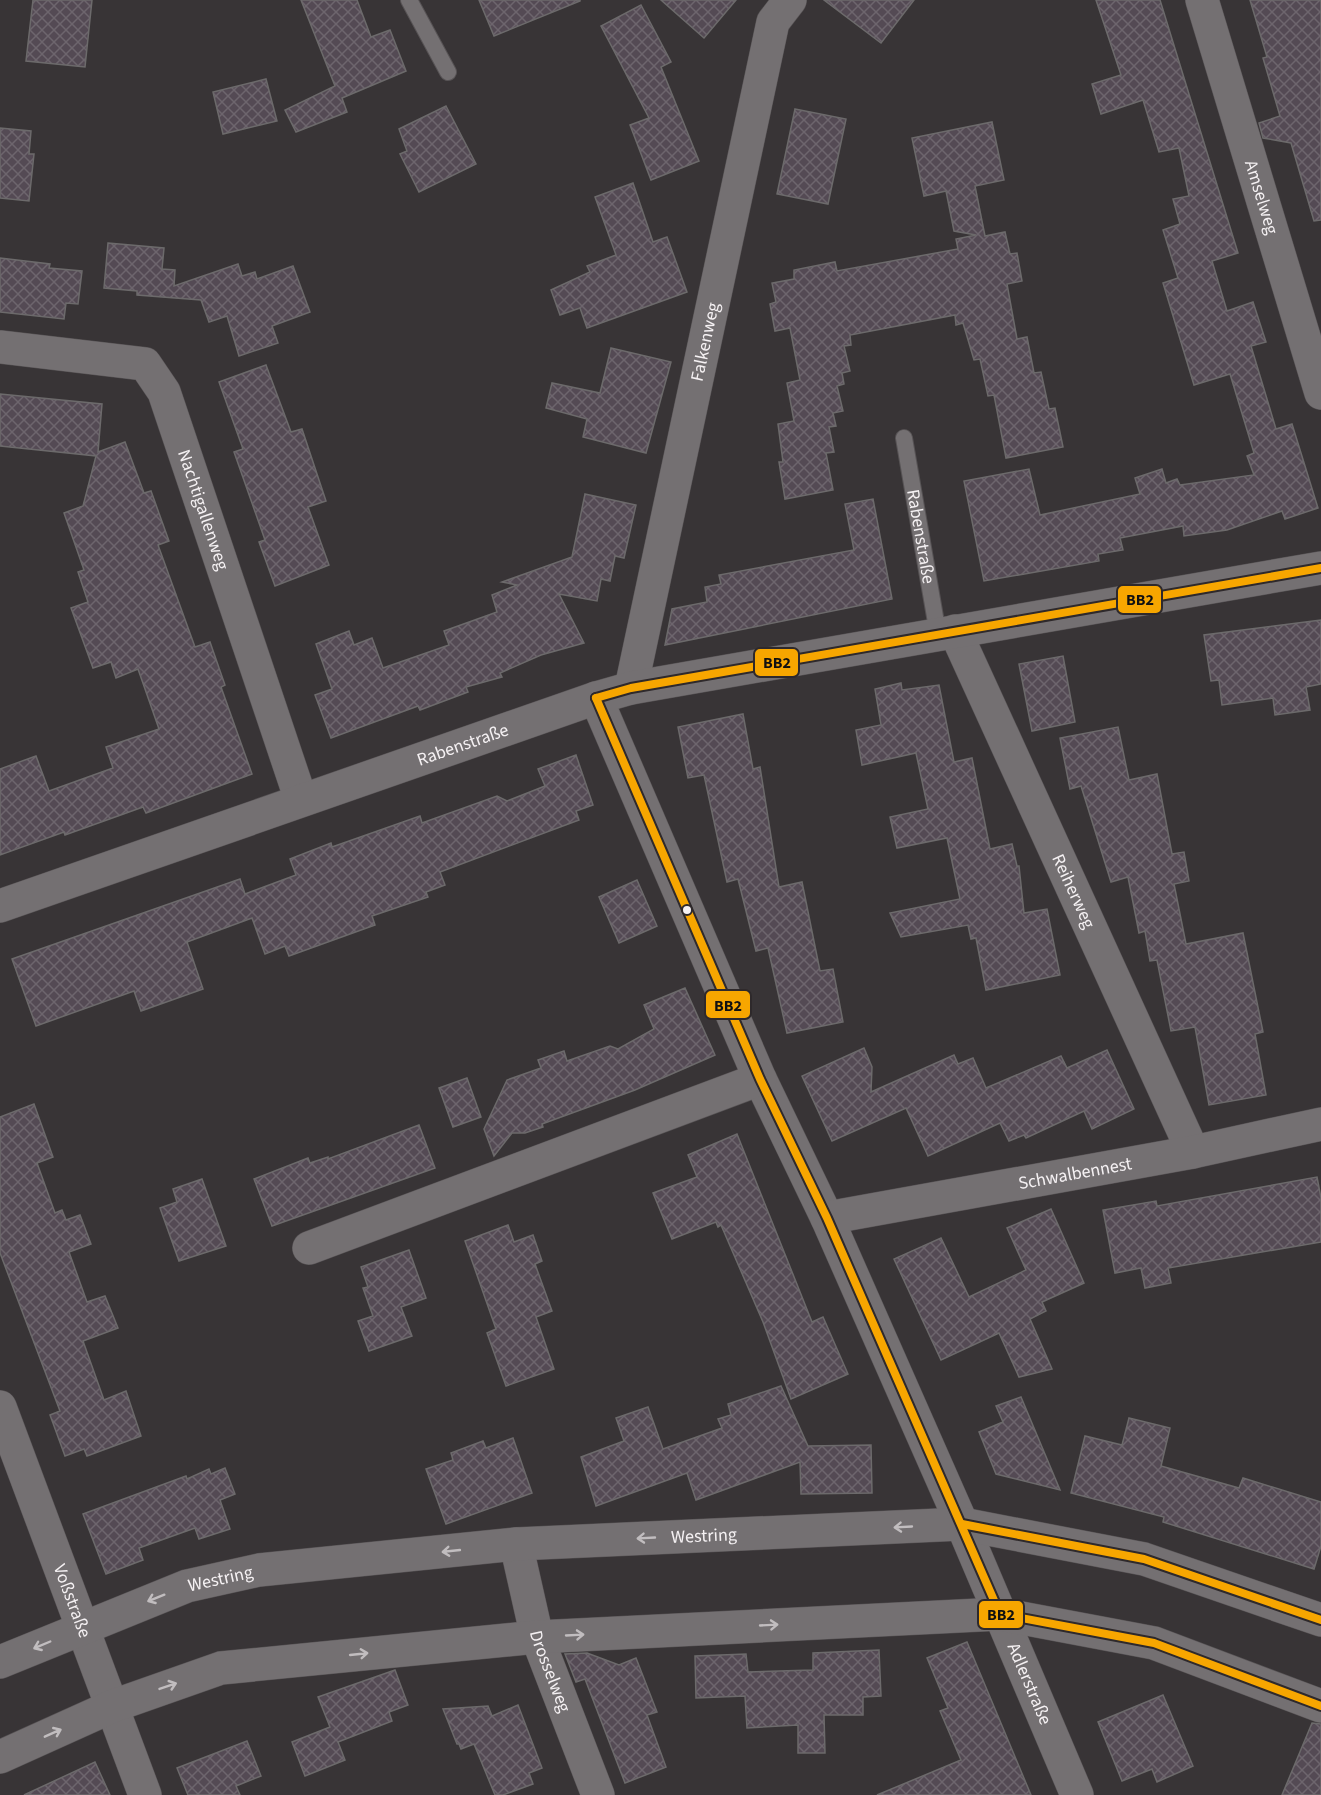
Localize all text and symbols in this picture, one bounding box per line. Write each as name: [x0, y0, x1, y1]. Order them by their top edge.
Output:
street label: Amselweg: [1238, 157, 1284, 238]
street label: Falkenweg: [685, 300, 726, 384]
street label: Nachtigallenweg: [171, 446, 235, 573]
street label: Rabenstraße: [900, 487, 941, 586]
line badge: BB2: [1117, 585, 1162, 614]
text: BB2: [1126, 589, 1154, 611]
line badge: BB2: [754, 648, 799, 677]
text: BB2: [763, 652, 791, 674]
street label: Rabenstraße: [414, 717, 512, 773]
street label: Reiherweg: [1045, 850, 1101, 933]
unlabelled marker: [681, 904, 693, 916]
line badge: BB2: [705, 990, 751, 1019]
text: BB2: [714, 995, 742, 1017]
street label: Schwalbennest: [1016, 1151, 1134, 1196]
one-way arrow: [894, 1521, 914, 1532]
street label: Westring: [670, 1522, 737, 1550]
one-way arrow: [636, 1533, 656, 1544]
one-way arrow: [442, 1545, 462, 1556]
street label: Westring: [186, 1560, 255, 1598]
street label: Voßstraße: [47, 1561, 97, 1641]
one-way arrow: [147, 1593, 166, 1604]
line badge: BB2: [978, 1600, 1024, 1629]
text: BB2: [987, 1604, 1015, 1626]
one-way arrow: [759, 1620, 779, 1631]
street label: Drosselweg: [523, 1628, 577, 1716]
one-way arrow: [564, 1630, 584, 1641]
street label: Adlerstraße: [1001, 1639, 1058, 1729]
one-way arrow: [33, 1640, 51, 1651]
one-way arrow: [349, 1648, 369, 1659]
one-way arrow: [158, 1680, 177, 1691]
one-way arrow: [44, 1726, 62, 1738]

